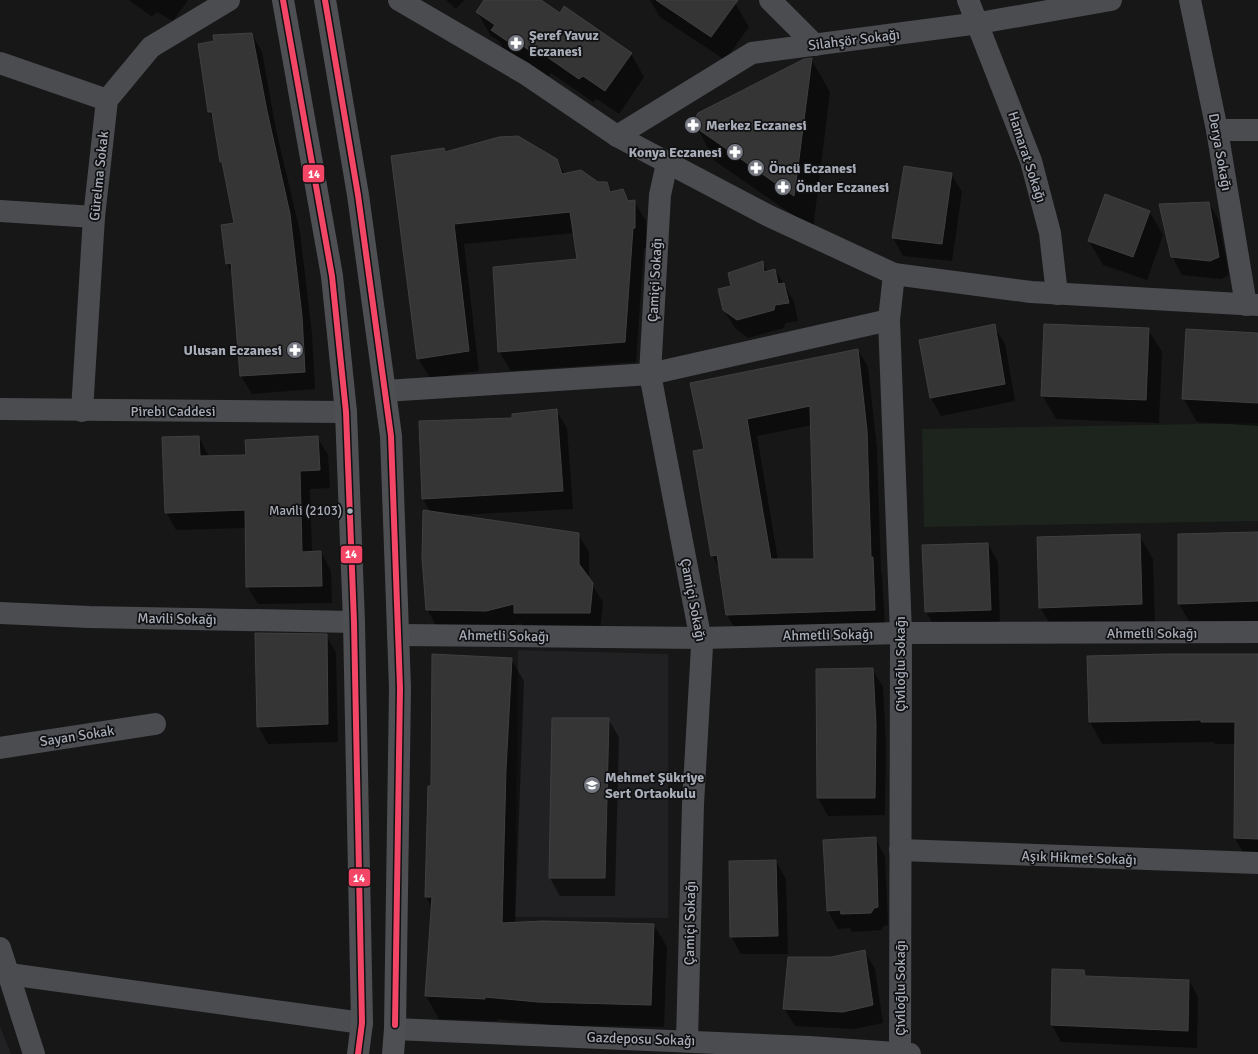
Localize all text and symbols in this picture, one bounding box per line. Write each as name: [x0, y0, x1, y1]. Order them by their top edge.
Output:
street label: Silahşör Sokağı: [807, 26, 901, 54]
place label: Şeref Yavuz Eczanesi: [529, 27, 599, 60]
pharmacy icon: Şeref Yavuz Eczanesi: [506, 33, 526, 53]
street label: Hamarat Sokağı: [1004, 109, 1050, 205]
street label: Derya Sokağı: [1205, 112, 1235, 192]
pharmacy icon: Merkez Eczanesi: [683, 115, 703, 135]
place label: Merkez Eczanesi: [706, 117, 807, 134]
street label: Gürelma Sokak: [86, 130, 112, 222]
pharmacy icon: Konya Eczanesi: [725, 142, 745, 162]
place label: Konya Eczanesi: [629, 144, 722, 161]
pharmacy icon: Öncü Eczanesi: [746, 158, 766, 178]
place label: Öncü Eczanesi: [769, 160, 856, 177]
line badge: 14: [302, 164, 325, 183]
text: 14: [308, 168, 320, 181]
pharmacy icon: Önder Eczanesi: [773, 177, 793, 197]
place label: Önder Eczanesi: [796, 179, 889, 196]
street label: Çamiçi Sokağı: [644, 237, 666, 323]
pharmacy icon: Ulusan Eczanesi: [285, 340, 305, 360]
place label: Ulusan Eczanesi: [184, 342, 282, 359]
street label: Pirebi Caddesi: [130, 403, 216, 420]
place label: Mavili (2103): [269, 503, 342, 519]
marker: Mavili (2103): [345, 506, 355, 516]
line badge: 14: [340, 545, 363, 564]
text: 14: [345, 548, 357, 561]
street label: Çamiçi Sokağı: [677, 557, 709, 643]
street label: Mavili Sokağı: [137, 610, 217, 628]
street label: Çiviloğlu Sokağı: [892, 616, 909, 712]
street label: Ahmetli Sokağı: [1107, 625, 1197, 642]
street label: Ahmetli Sokağı: [783, 626, 873, 644]
street label: Ahmetli Sokağı: [459, 627, 549, 645]
street label: Sayan Sokak: [39, 722, 115, 750]
place label: Mehmet Şükriye Sert Ortaokulu: [605, 769, 704, 802]
school or university icon: Mehmet Şükriye Sert Ortaokulu: [582, 775, 602, 795]
street label: Aşık Hikmet Sokağı: [1021, 847, 1137, 869]
line badge: 14: [348, 868, 371, 887]
text: 14: [353, 872, 365, 885]
street label: Çamiçi Sokağı: [681, 881, 699, 965]
street label: Çiviloğlu Sokağı: [892, 940, 909, 1036]
street label: Gazdeposu Sokağı: [586, 1029, 696, 1049]

